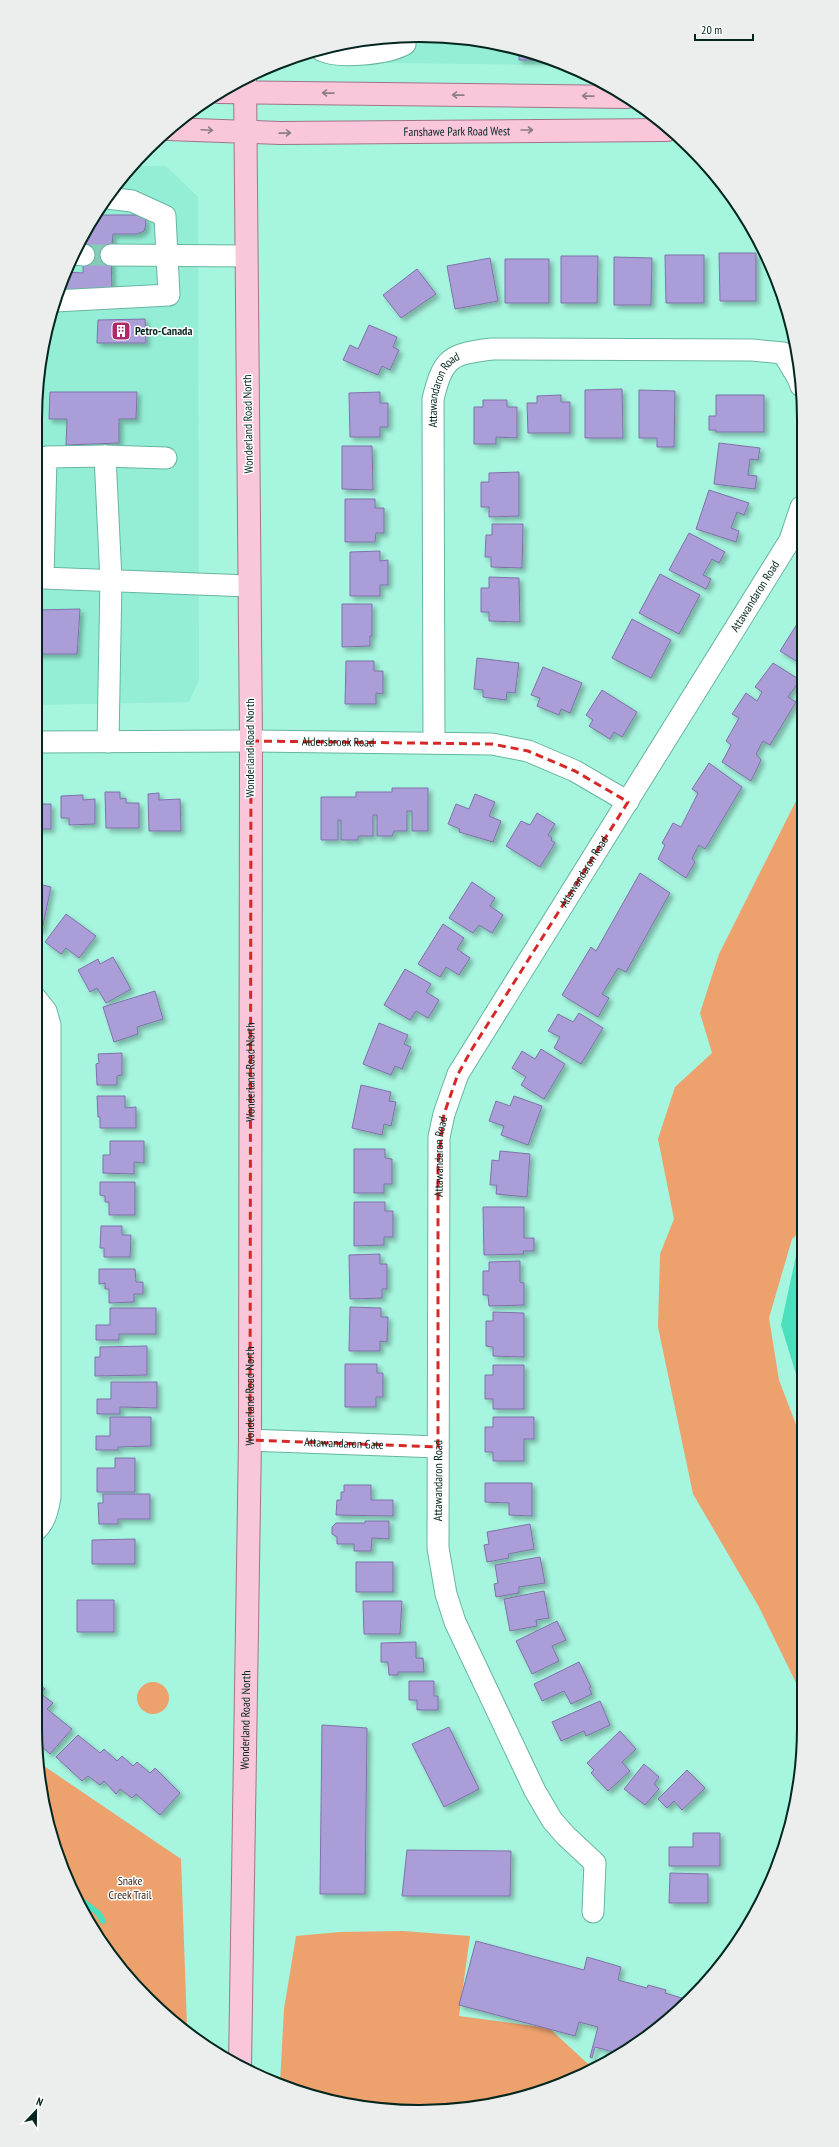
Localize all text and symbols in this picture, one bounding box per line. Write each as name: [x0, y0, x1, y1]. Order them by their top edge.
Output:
scale bar: [695, 16, 753, 42]
text: 20 m: [701, 22, 722, 37]
one-way arrow: [322, 89, 335, 96]
one-way arrow: [452, 91, 465, 99]
one-way arrow: [582, 92, 595, 100]
street label: Fanshawe Park Road West: [404, 123, 511, 139]
one-way arrow: [200, 126, 213, 133]
one-way arrow: [520, 126, 533, 134]
one-way arrow: [278, 129, 291, 137]
building icon: Petro-Canada: [110, 320, 132, 342]
place label: Petro-Canada: [135, 323, 192, 338]
street label: Attawandaron Road: [425, 348, 462, 428]
street label: Wonderland Road North: [239, 374, 256, 474]
street label: Attawandaron Road: [727, 558, 782, 634]
street label: Wonderland Road North: [242, 699, 257, 797]
street label: Aldersbrook Road: [302, 734, 374, 750]
street label: Attawandaron Road: [556, 833, 611, 910]
street label: Wonderland Road North: [242, 1023, 258, 1122]
street label: Attawandaron Road: [431, 1115, 450, 1197]
street label: Wonderland Road North: [242, 1347, 257, 1446]
street label: Attawandaron Gate: [304, 1434, 384, 1452]
street label: Attawandaron Road: [430, 1440, 445, 1521]
street label: Wonderland Road North: [237, 1670, 253, 1770]
park label: Snake Creek Trail: [109, 1873, 152, 1902]
north arrow: [16, 2091, 56, 2131]
text: N: [34, 2094, 45, 2109]

